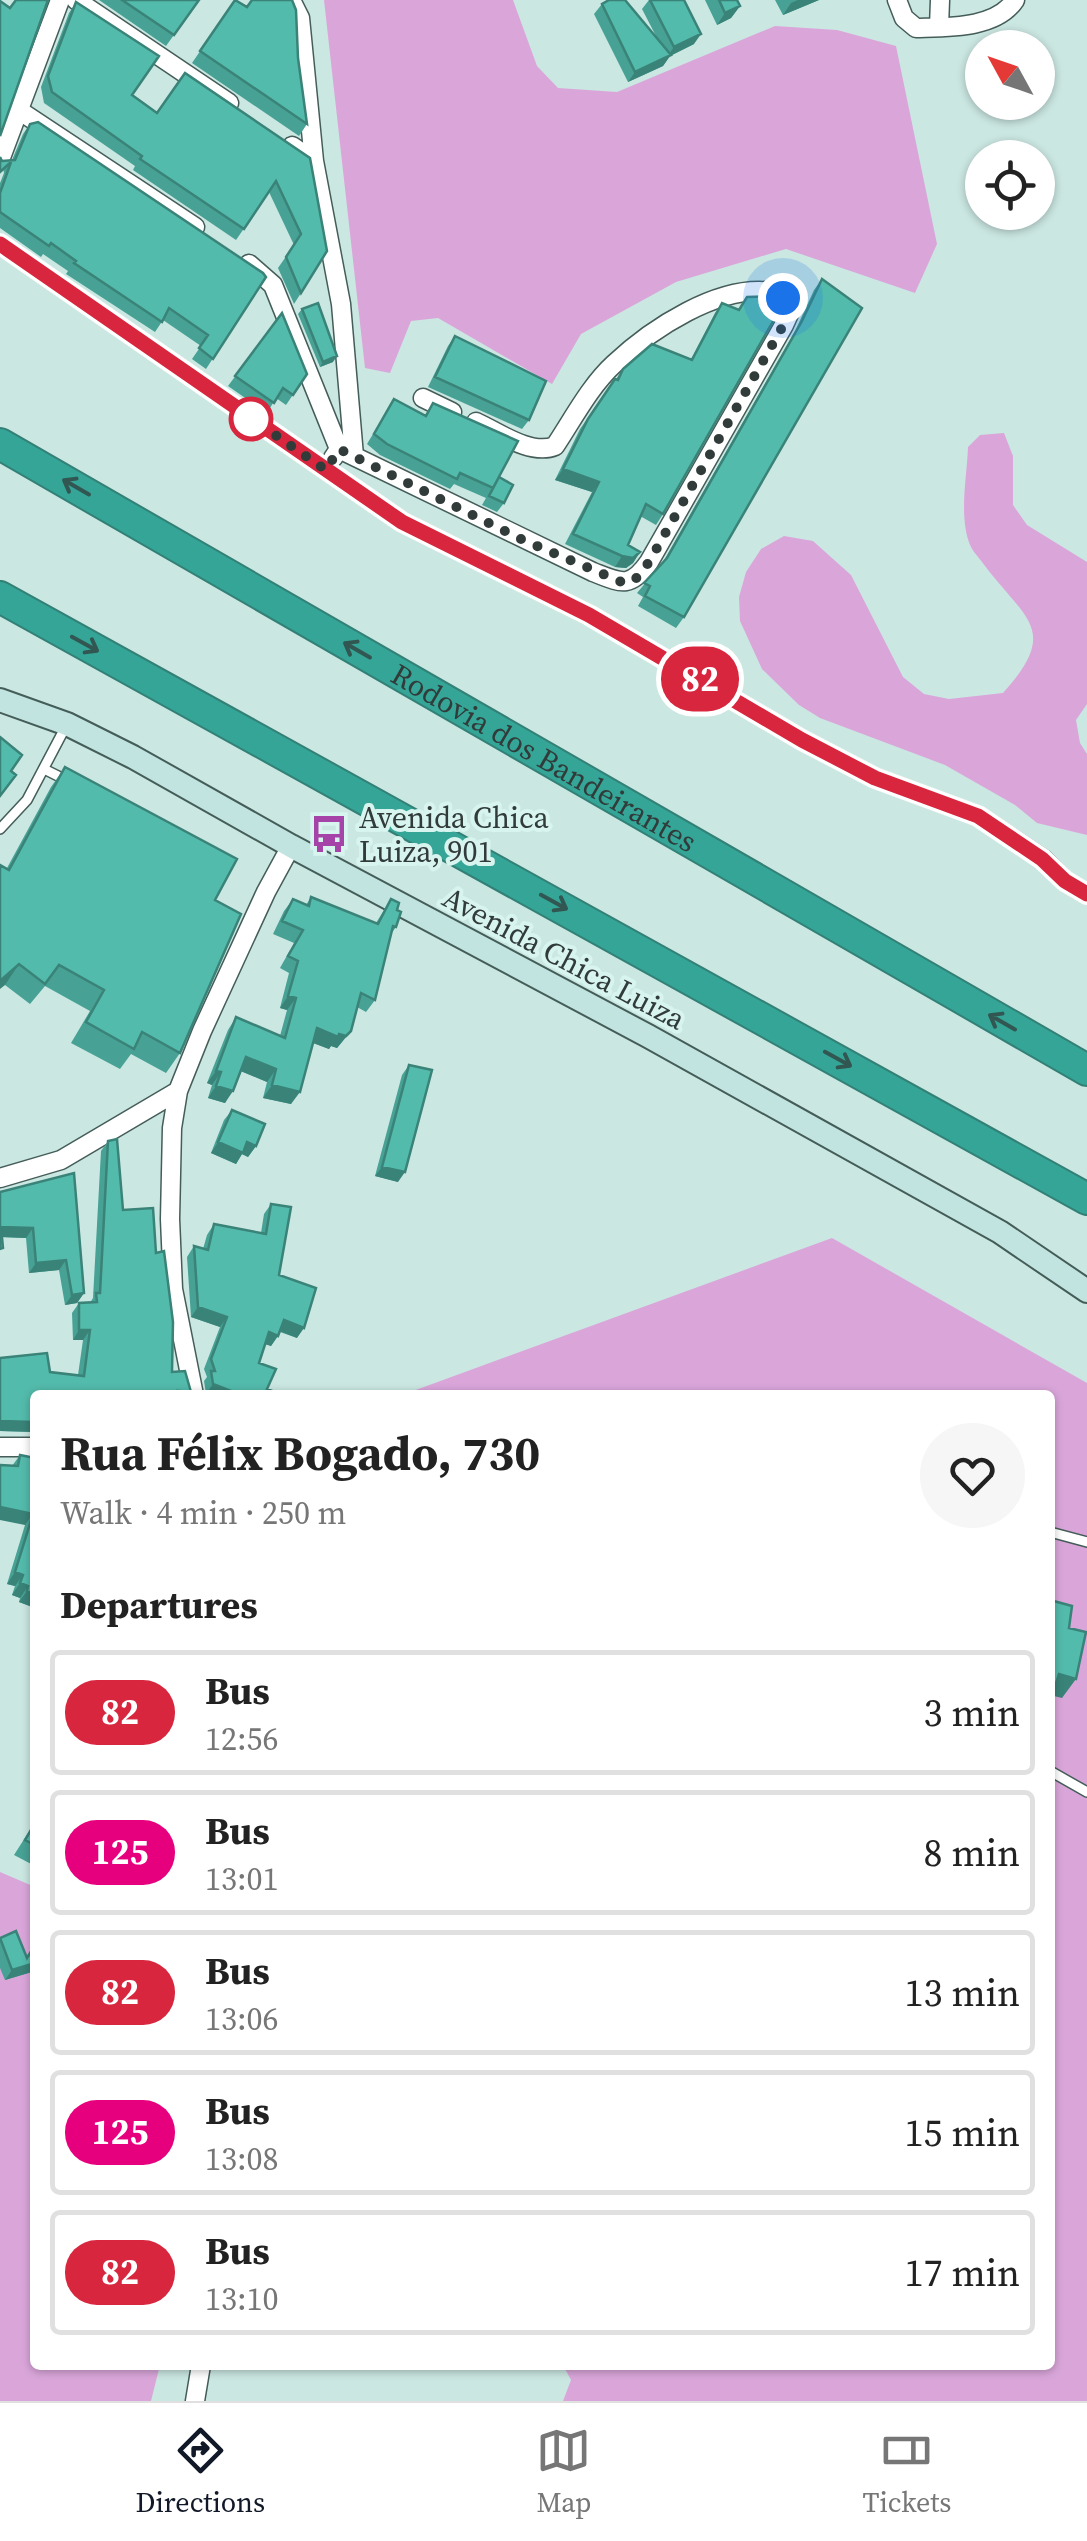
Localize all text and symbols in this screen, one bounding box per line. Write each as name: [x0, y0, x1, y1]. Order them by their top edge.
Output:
north arrow: [965, 30, 1055, 120]
map controls: [965, 30, 1055, 230]
button: locate: [965, 140, 1055, 230]
your location: [758, 273, 808, 323]
unlabelled marker: [230, 398, 272, 440]
one-way arrow: [62, 477, 91, 497]
one-way arrow: [70, 634, 100, 654]
one-way arrow: [343, 639, 372, 659]
line badge: 82: [655, 646, 745, 712]
street label: Rodovia dos Bandeirantes: [384, 653, 704, 862]
text: 82: [681, 655, 719, 703]
place label: Avenida Chica Luiza, 901: [359, 797, 550, 872]
bus stop icon: Avenida Chica Luiza, 901: [308, 813, 350, 855]
street label: Avenida Chica Luiza: [435, 877, 693, 1040]
one-way arrow: [538, 893, 568, 913]
one-way arrow: [988, 1012, 1017, 1032]
one-way arrow: [823, 1050, 853, 1070]
text: Rua Félix Bogado, 730: [60, 1420, 540, 1486]
button: heart: [920, 1423, 1025, 1528]
text: Walk · 4 min · 250 m: [60, 1491, 346, 1535]
text: Departures: [60, 1579, 258, 1631]
text: Bus: [205, 1665, 270, 1717]
text: 3 min: [924, 1687, 1020, 1739]
text: 82: [101, 1688, 139, 1736]
text: 12:56: [205, 1717, 279, 1761]
text: Bus: [205, 1805, 270, 1857]
text: 8 min: [924, 1827, 1020, 1879]
text: 125: [92, 1828, 148, 1876]
text: 13:01: [205, 1857, 279, 1901]
text: Bus: [205, 1945, 270, 1997]
text: 13 min: [905, 1967, 1020, 2019]
text: 82: [101, 1968, 139, 2016]
text: 13:06: [205, 1997, 279, 2041]
text: Bus: [205, 2085, 270, 2137]
text: 15 min: [905, 2107, 1020, 2159]
text: 125: [92, 2108, 148, 2156]
text: 13:08: [205, 2137, 279, 2181]
text: Bus: [205, 2225, 270, 2277]
text: 17 min: [905, 2247, 1020, 2299]
text: 82: [101, 2248, 139, 2296]
text: 13:10: [205, 2277, 279, 2321]
tab: Directions: [136, 2423, 265, 2521]
tab: Map: [536, 2423, 591, 2521]
tab: Tickets: [863, 2423, 951, 2521]

